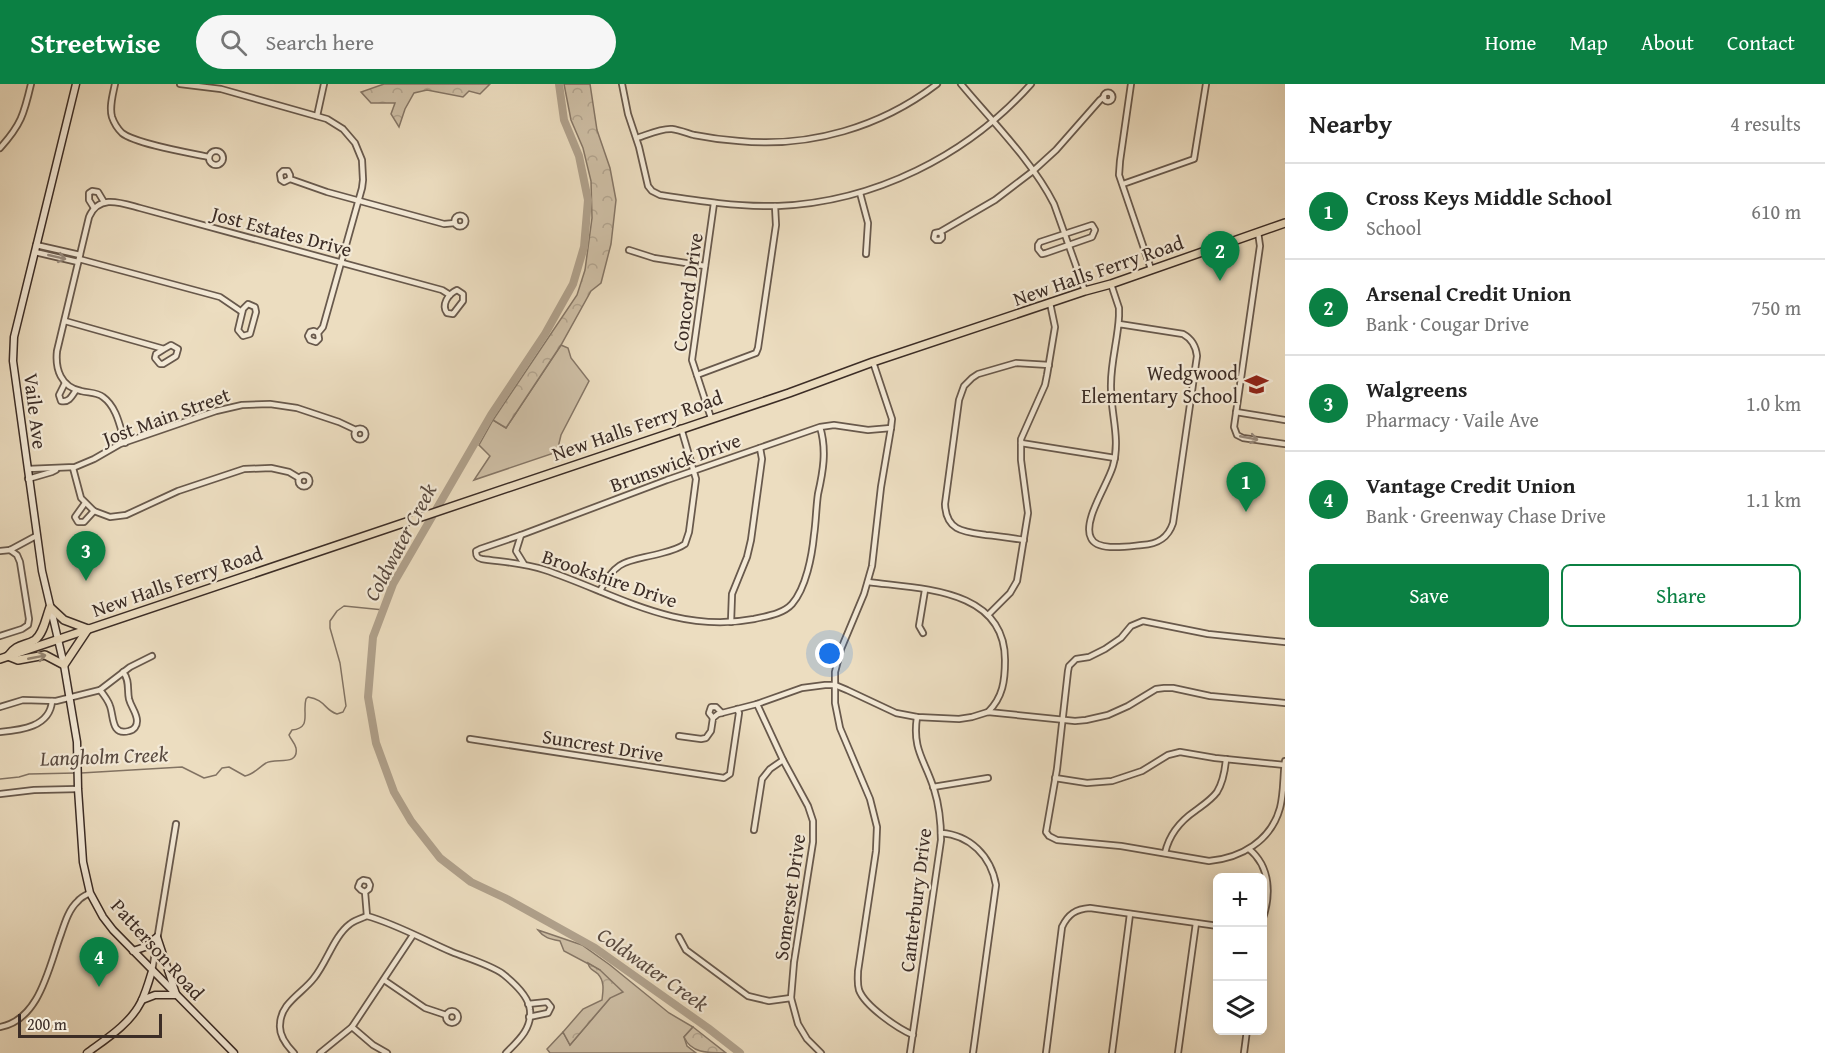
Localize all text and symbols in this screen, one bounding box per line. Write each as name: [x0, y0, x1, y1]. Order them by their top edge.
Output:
search box: [196, 15, 616, 69]
text: Streetwise: [30, 22, 160, 63]
icon: search: [217, 26, 250, 59]
text: Search here: [265, 26, 374, 58]
text: Home: [1485, 27, 1536, 58]
text: Map: [1569, 27, 1608, 58]
text: About: [1641, 27, 1694, 58]
text: Contact: [1727, 27, 1795, 58]
text: Nearby: [1309, 104, 1392, 143]
text: 4 results: [1730, 109, 1801, 138]
text: Cross Keys Middle School: [1366, 181, 1612, 213]
text: 1: [1323, 197, 1334, 226]
text: 610 m: [1751, 197, 1801, 226]
street label: Jost Estates Drive: [206, 198, 355, 264]
text: School: [1366, 213, 1422, 242]
street label: New Halls Ferry Road: [1009, 227, 1187, 313]
street label: Concord Drive: [664, 231, 710, 353]
pin: 2: [1200, 232, 1240, 281]
one-way arrow: [47, 251, 66, 263]
text: Arsenal Credit Union: [1366, 277, 1571, 309]
text: 2: [1323, 293, 1334, 322]
text: 750 m: [1751, 293, 1801, 322]
text: Bank · Cougar Drive: [1366, 309, 1529, 338]
place label: Wedgwood Elementary School: [1081, 358, 1238, 410]
street label: Vaile Ave: [17, 371, 55, 451]
school or university icon: Wedgwood Elementary School: [1243, 371, 1269, 397]
text: Walgreens: [1366, 373, 1467, 405]
street label: Jost Main Street: [95, 380, 234, 454]
street label: New Halls Ferry Road: [548, 382, 726, 468]
text: 3: [1323, 389, 1334, 418]
text: 1.0 km: [1746, 389, 1801, 418]
text: Pharmacy · Vaile Ave: [1366, 405, 1539, 434]
street label: Brunswick Drive: [605, 425, 745, 499]
one-way arrow: [1239, 433, 1259, 444]
pin: 1: [1226, 462, 1266, 512]
text: Vantage Credit Union: [1366, 469, 1576, 501]
water label: Coldwater Creek: [356, 477, 444, 606]
text: 4: [1323, 485, 1334, 514]
text: 1.1 km: [1746, 485, 1801, 514]
text: Bank · Greenway Chase Drive: [1366, 501, 1606, 530]
pin: 3: [66, 532, 106, 581]
street label: New Halls Ferry Road: [88, 538, 266, 624]
street label: Brookshire Drive: [539, 541, 681, 615]
button: Save: [1309, 564, 1549, 627]
button: Share: [1561, 564, 1801, 627]
your location: [815, 639, 844, 668]
one-way arrow: [26, 652, 46, 663]
street label: Suncrest Drive: [540, 721, 666, 769]
water label: Langholm Creek: [38, 738, 169, 774]
street label: Canterbury Drive: [892, 826, 938, 974]
street label: Somerset Drive: [766, 832, 812, 962]
map controls: [1213, 873, 1267, 1035]
button: +: [1213, 873, 1267, 927]
street label: Patterson Road: [105, 892, 212, 1006]
water label: Coldwater Creek: [591, 919, 715, 1019]
button: −: [1213, 927, 1267, 981]
pin: 4: [80, 938, 118, 987]
button: layers: [1213, 981, 1267, 1035]
scale bar: [18, 1011, 162, 1038]
text: 200 m: [27, 1012, 67, 1036]

